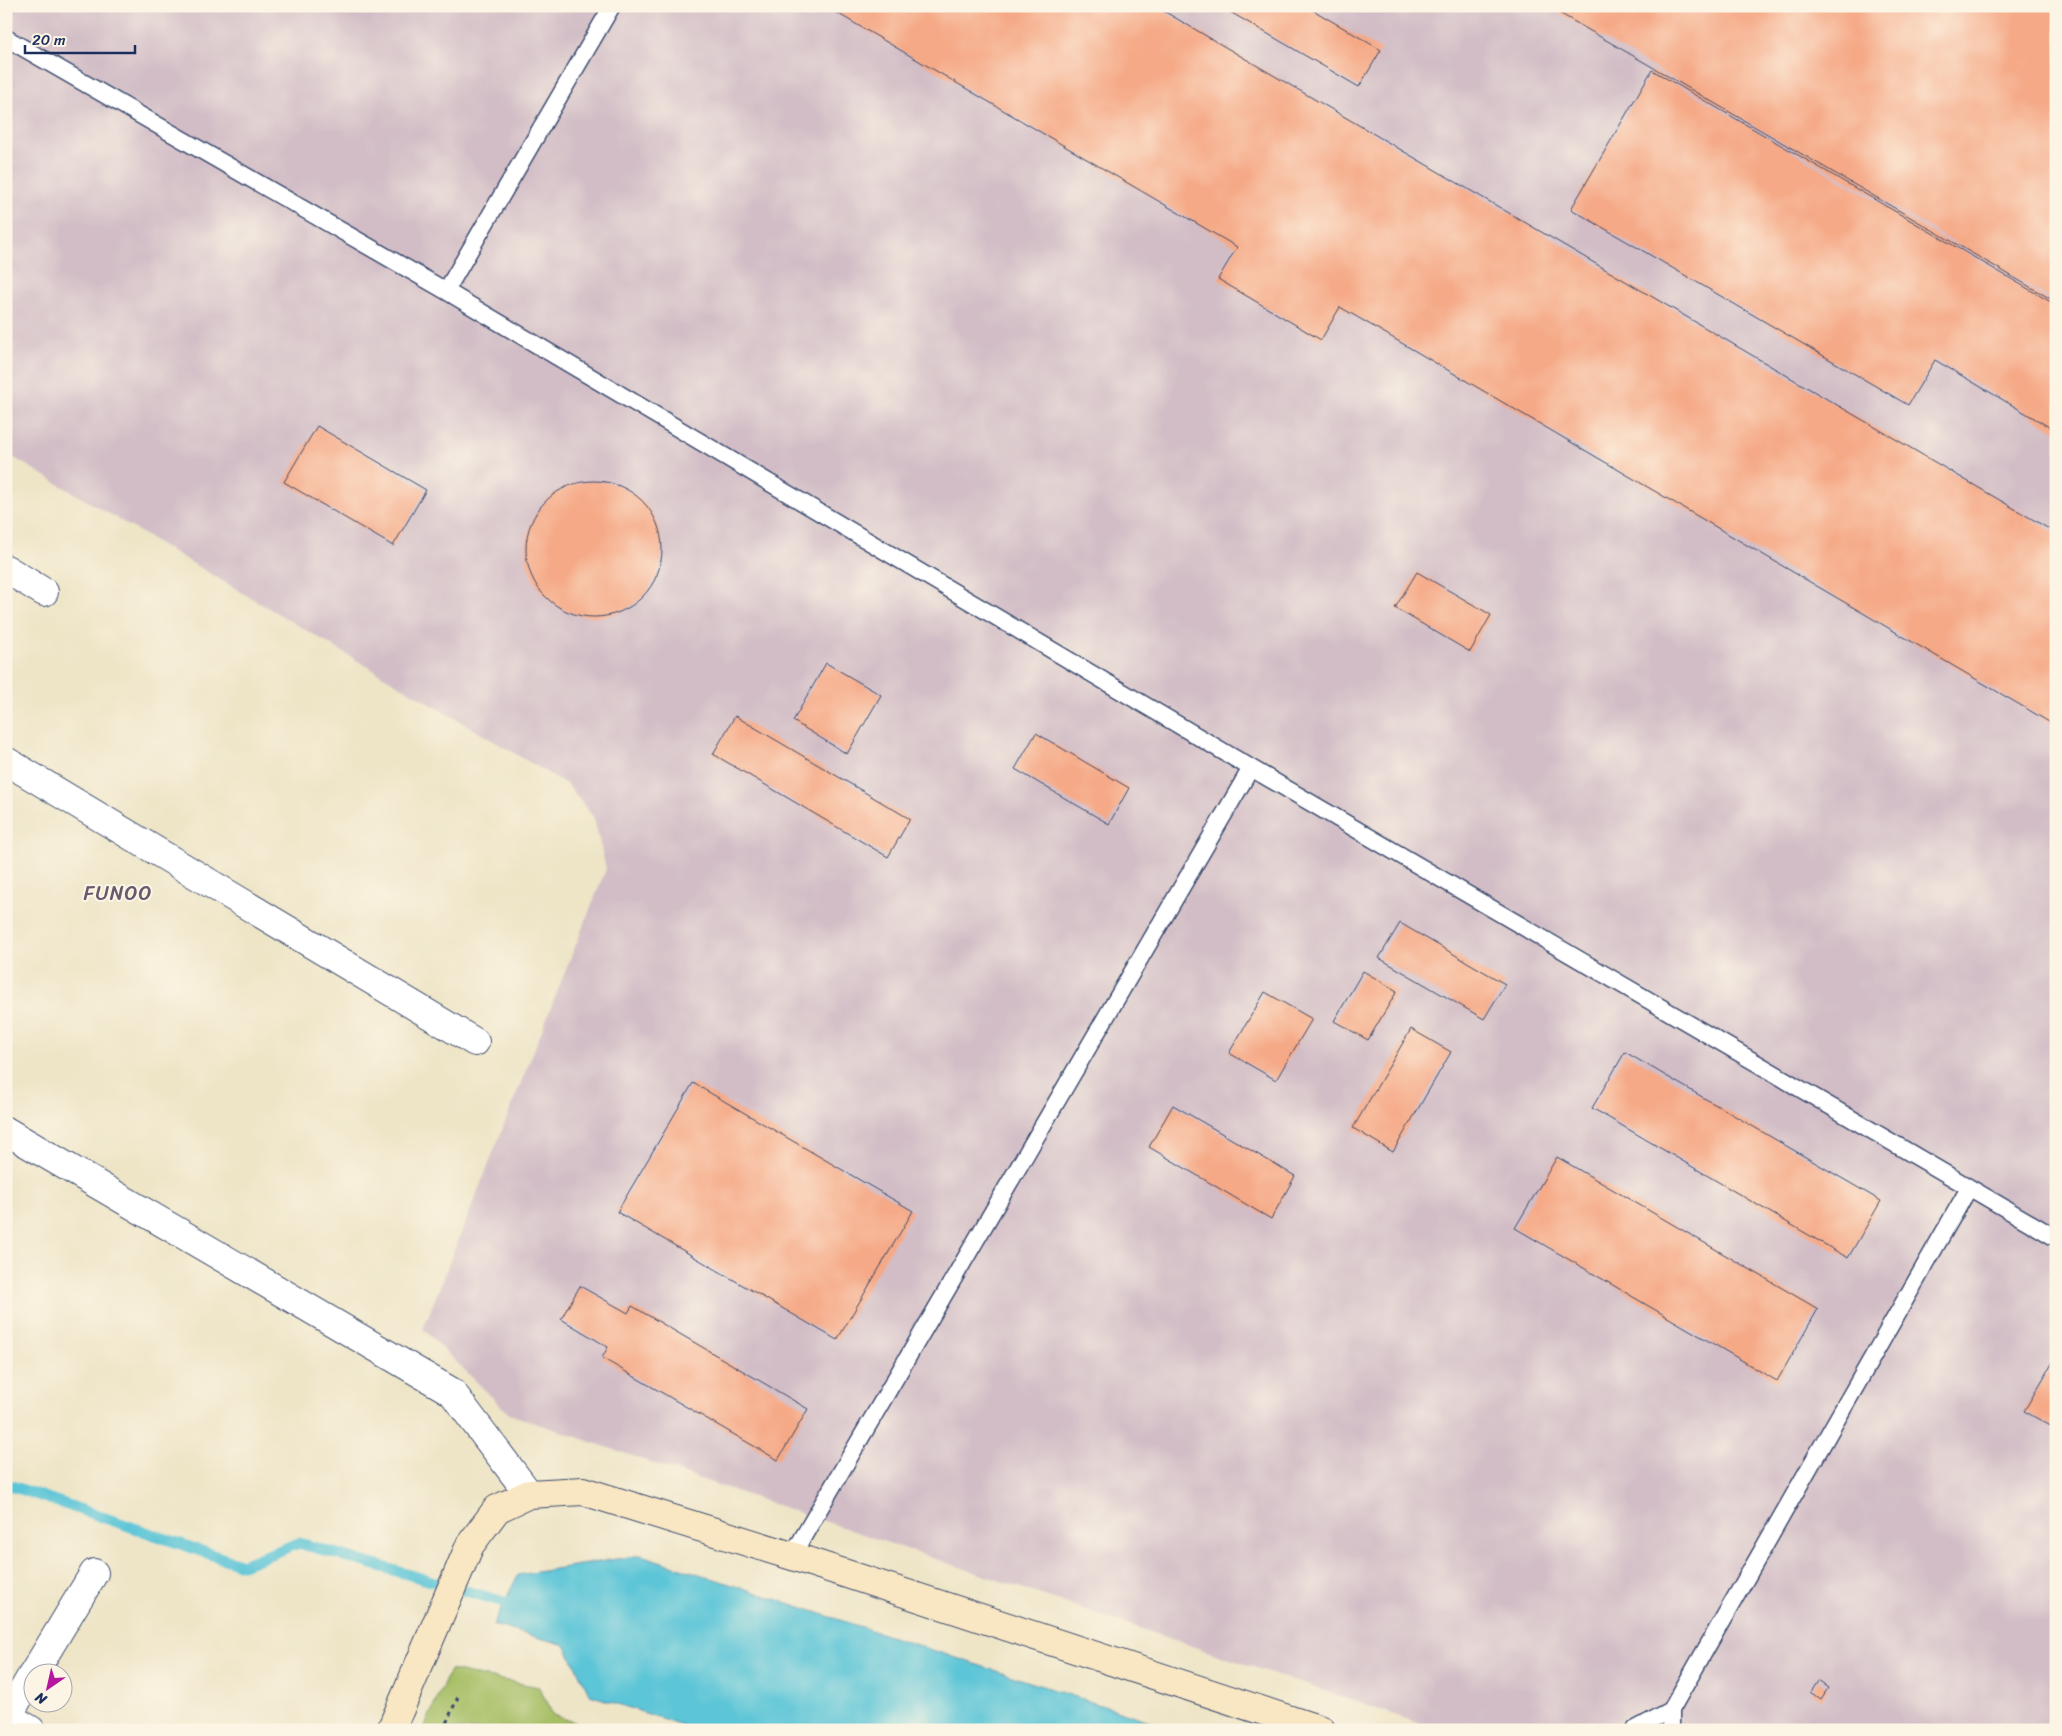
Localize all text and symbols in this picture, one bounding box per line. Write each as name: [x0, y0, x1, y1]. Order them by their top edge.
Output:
scale bar: [25, 22, 135, 54]
text: 20 m: [32, 27, 66, 53]
district label: FUNOO: [84, 876, 152, 911]
north arrow: [22, 1664, 72, 1714]
text: N: [30, 1685, 53, 1712]

